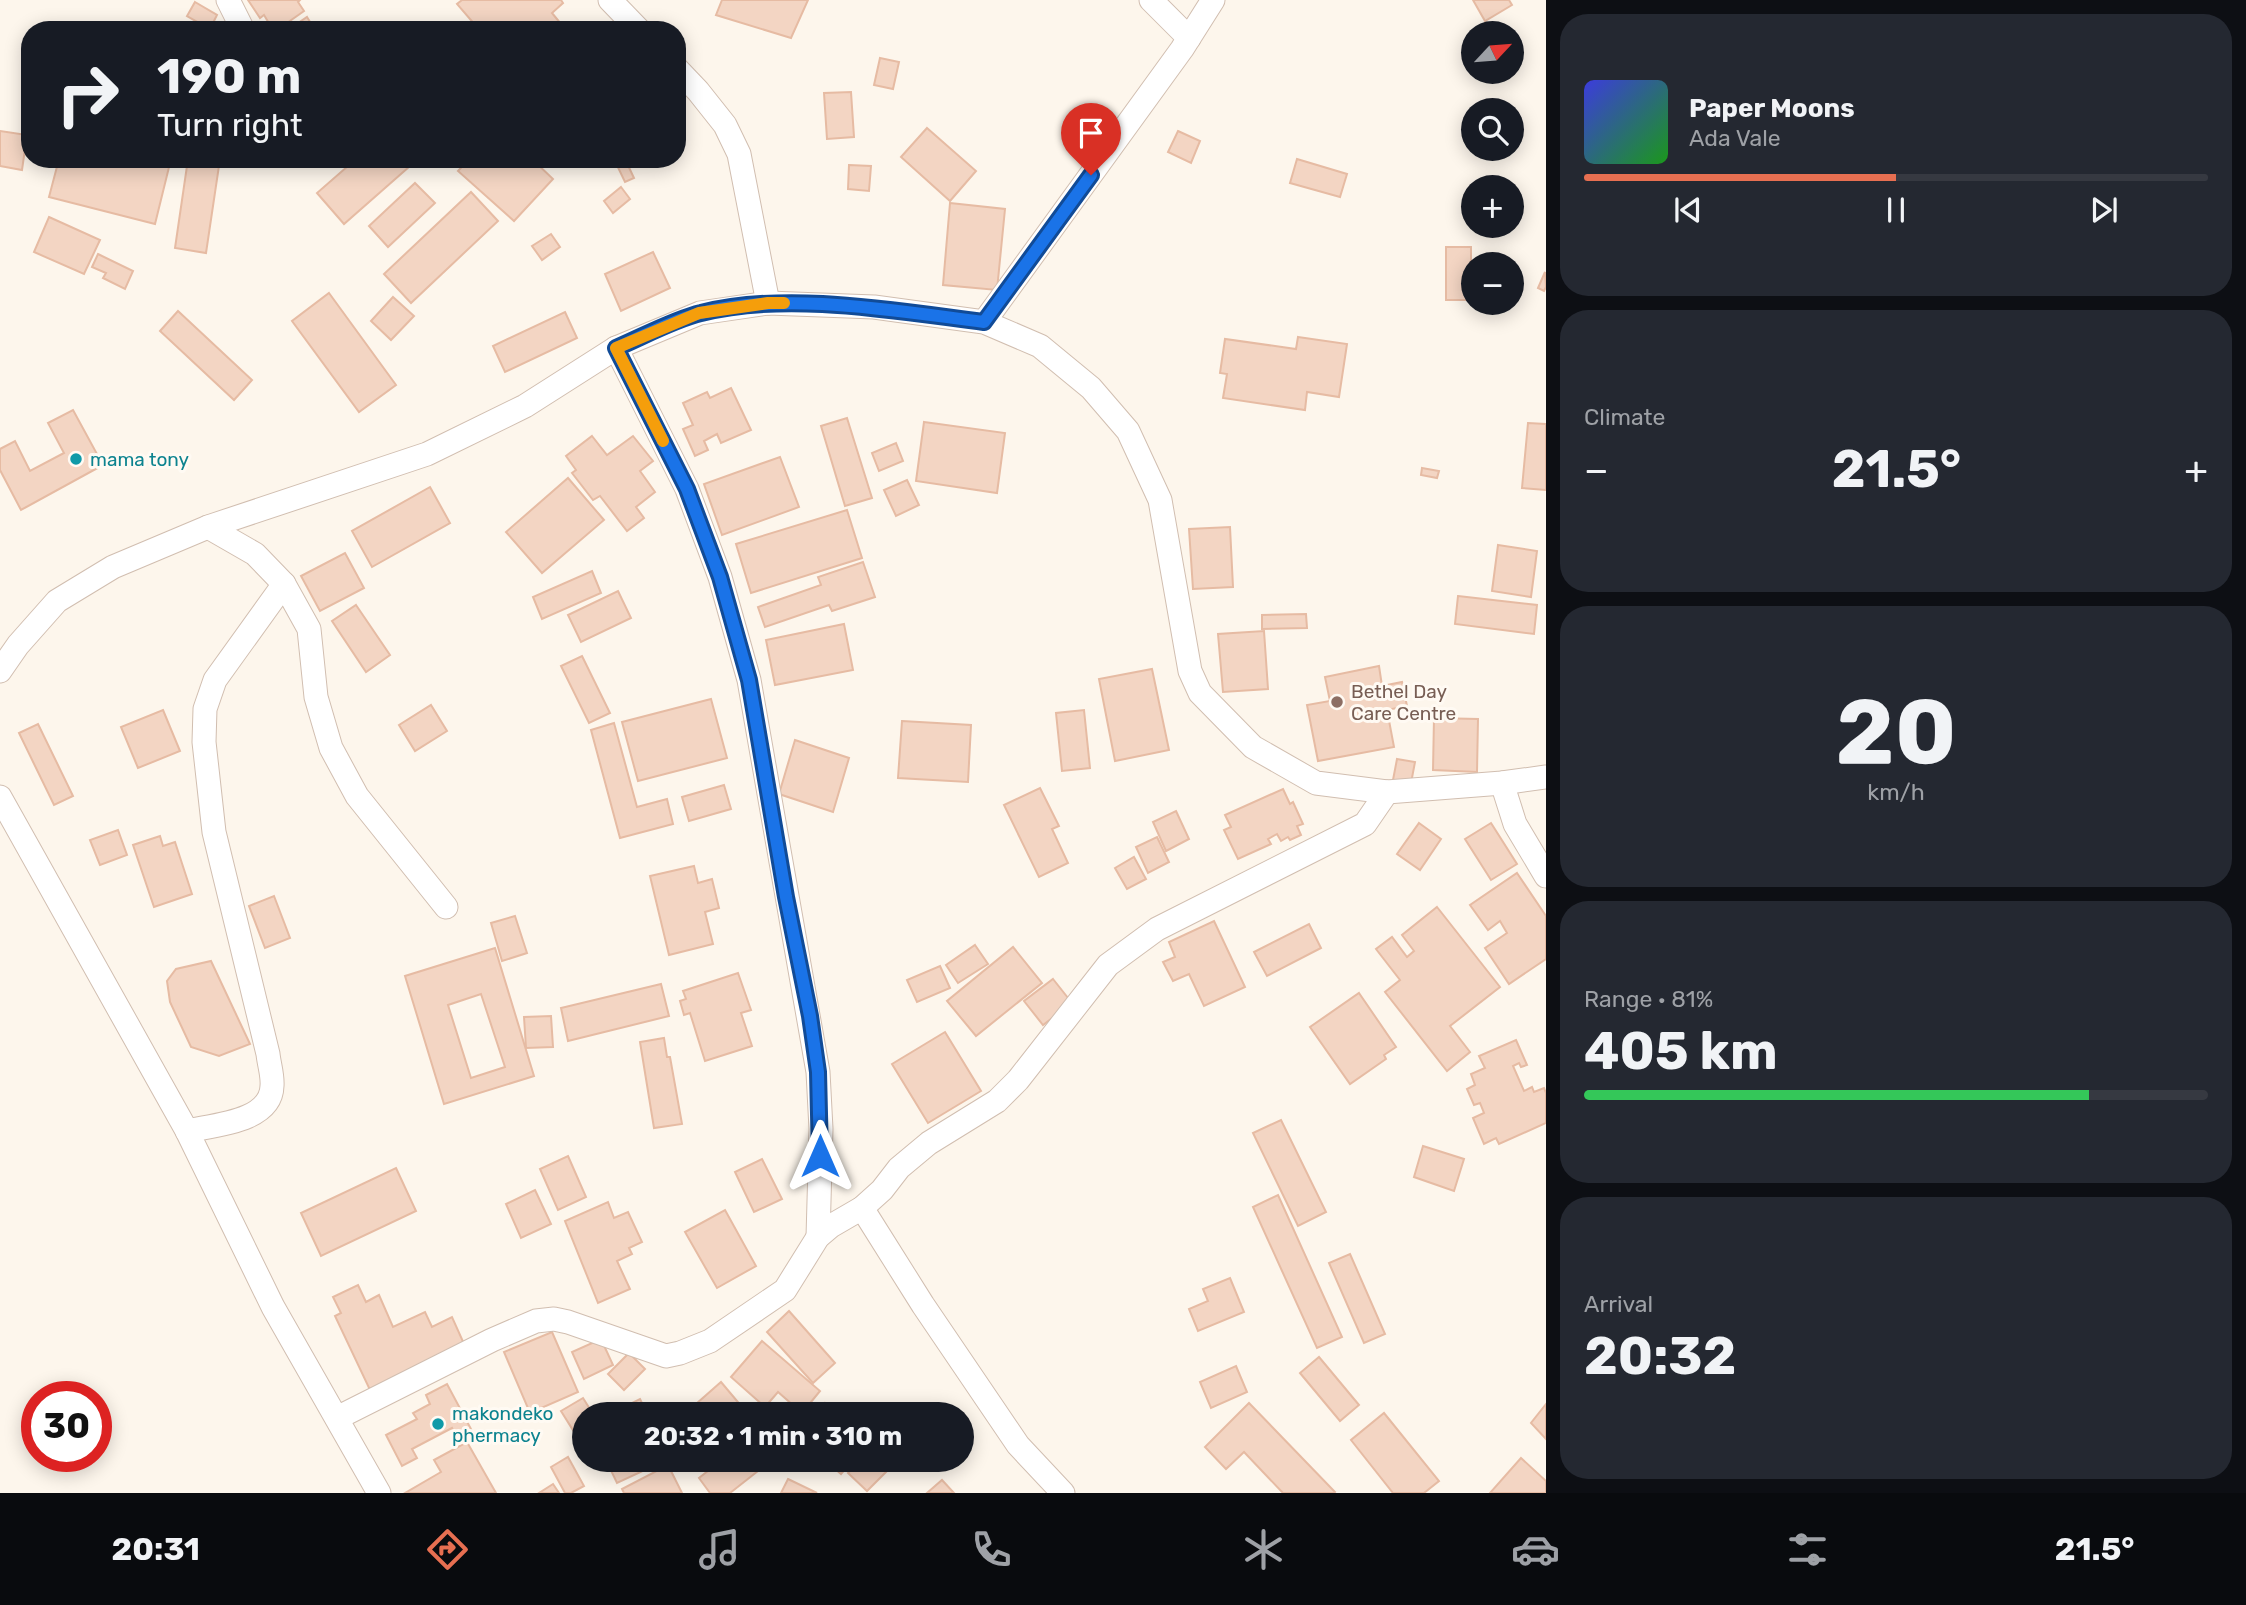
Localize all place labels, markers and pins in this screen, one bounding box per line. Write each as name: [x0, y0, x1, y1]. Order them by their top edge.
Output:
pin: [1061, 103, 1121, 175]
place label: mama tony: [90, 448, 189, 471]
marker: mama tony: [68, 451, 84, 467]
place label: Bethel Day Care Centre: [1351, 680, 1456, 725]
marker: Bethel Day Care Centre: [1329, 694, 1345, 710]
place label: makondeko phermacy: [452, 1402, 553, 1447]
marker: makondeko phermacy: [430, 1416, 446, 1432]

